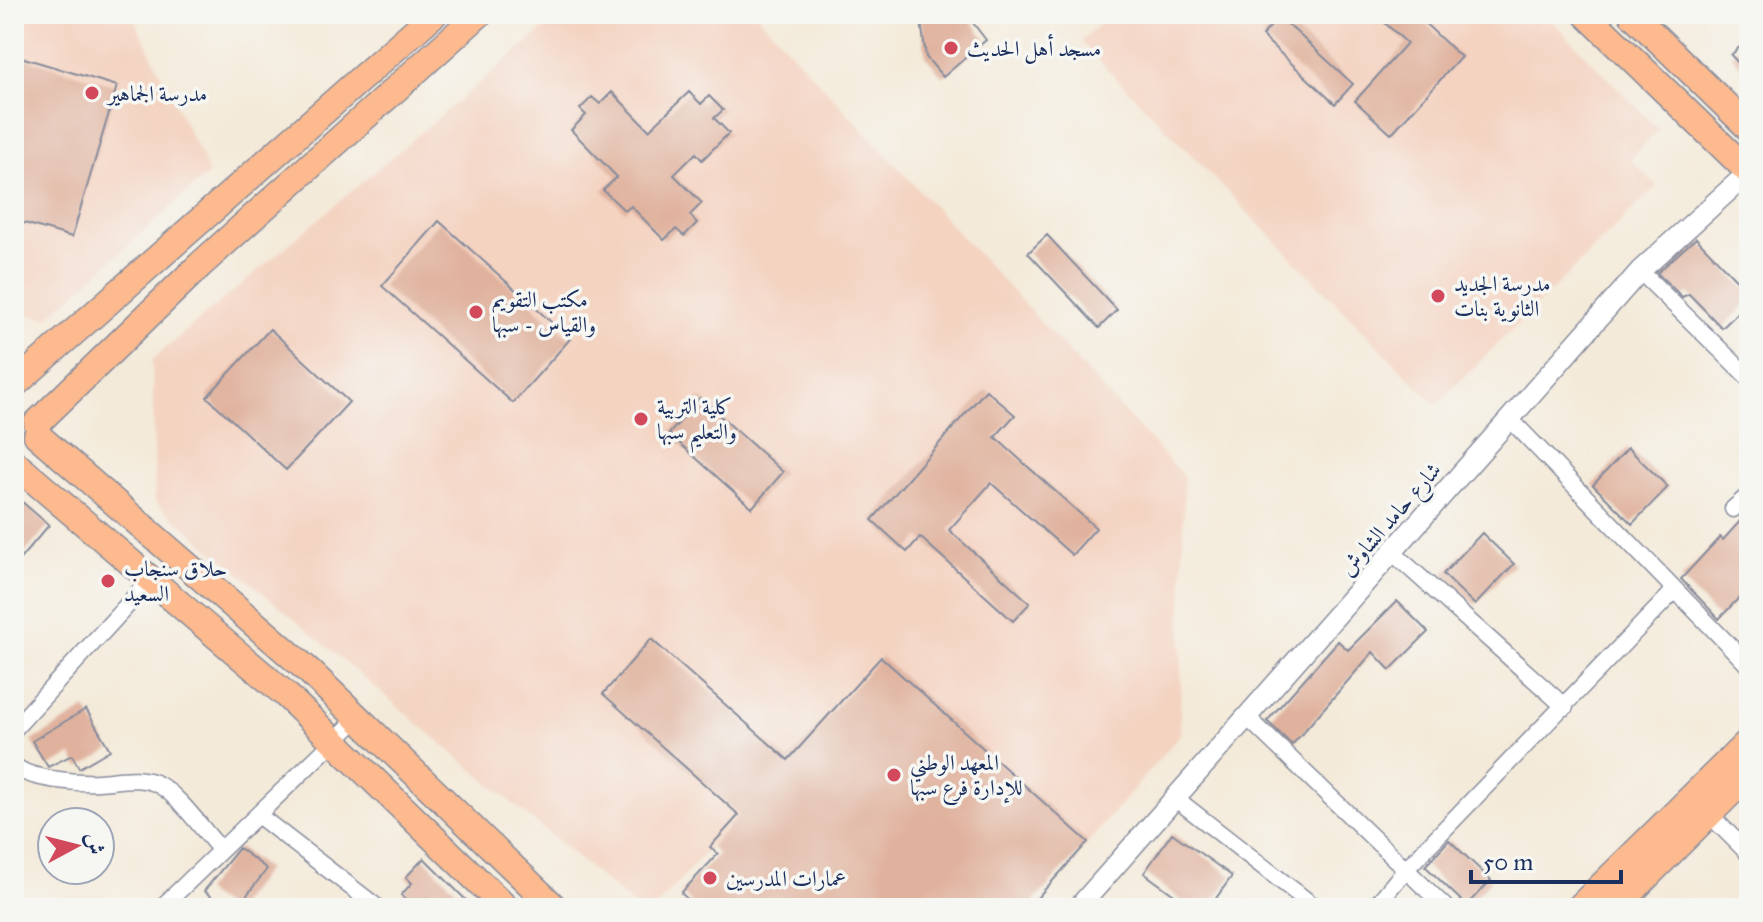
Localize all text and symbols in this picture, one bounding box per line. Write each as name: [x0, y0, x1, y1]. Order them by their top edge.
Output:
place label: مسجد أهل الحديث: [967, 33, 1101, 64]
marker: مسجد أهل الحديث: [942, 39, 960, 57]
place label: مدرسة الجماهير: [106, 80, 207, 107]
marker: مدرسة الجماهير: [83, 84, 101, 102]
place label: مدرسة الجديد الثانوية بنات: [1454, 270, 1551, 322]
place label: مكتب التقويم والقياس - سبها: [492, 286, 596, 339]
marker: مدرسة الجديد الثانوية بنات: [1429, 287, 1447, 305]
marker: مكتب التقويم والقياس - سبها: [467, 303, 485, 321]
place label: كلية التربية والتعليم سبها: [657, 393, 737, 453]
marker: كلية التربية والتعليم سبها: [632, 410, 650, 428]
street label: شارع حامد الشاوش: [1333, 457, 1450, 585]
place label: حلاق سنجاب السعيد: [124, 555, 227, 607]
marker: حلاق سنجاب السعيد: [99, 572, 117, 590]
place label: المعهد الوطني للإدارة فرع سبها: [910, 749, 1023, 806]
marker: المعهد الوطني للإدارة فرع سبها: [885, 766, 903, 784]
north arrow: [36, 806, 116, 886]
text: ش: [81, 831, 110, 856]
scale bar: [1471, 834, 1621, 884]
text: 50 m: [1483, 847, 1533, 877]
place label: عمارات المدرسين: [726, 865, 846, 892]
marker: عمارات المدرسين: [701, 869, 719, 887]

